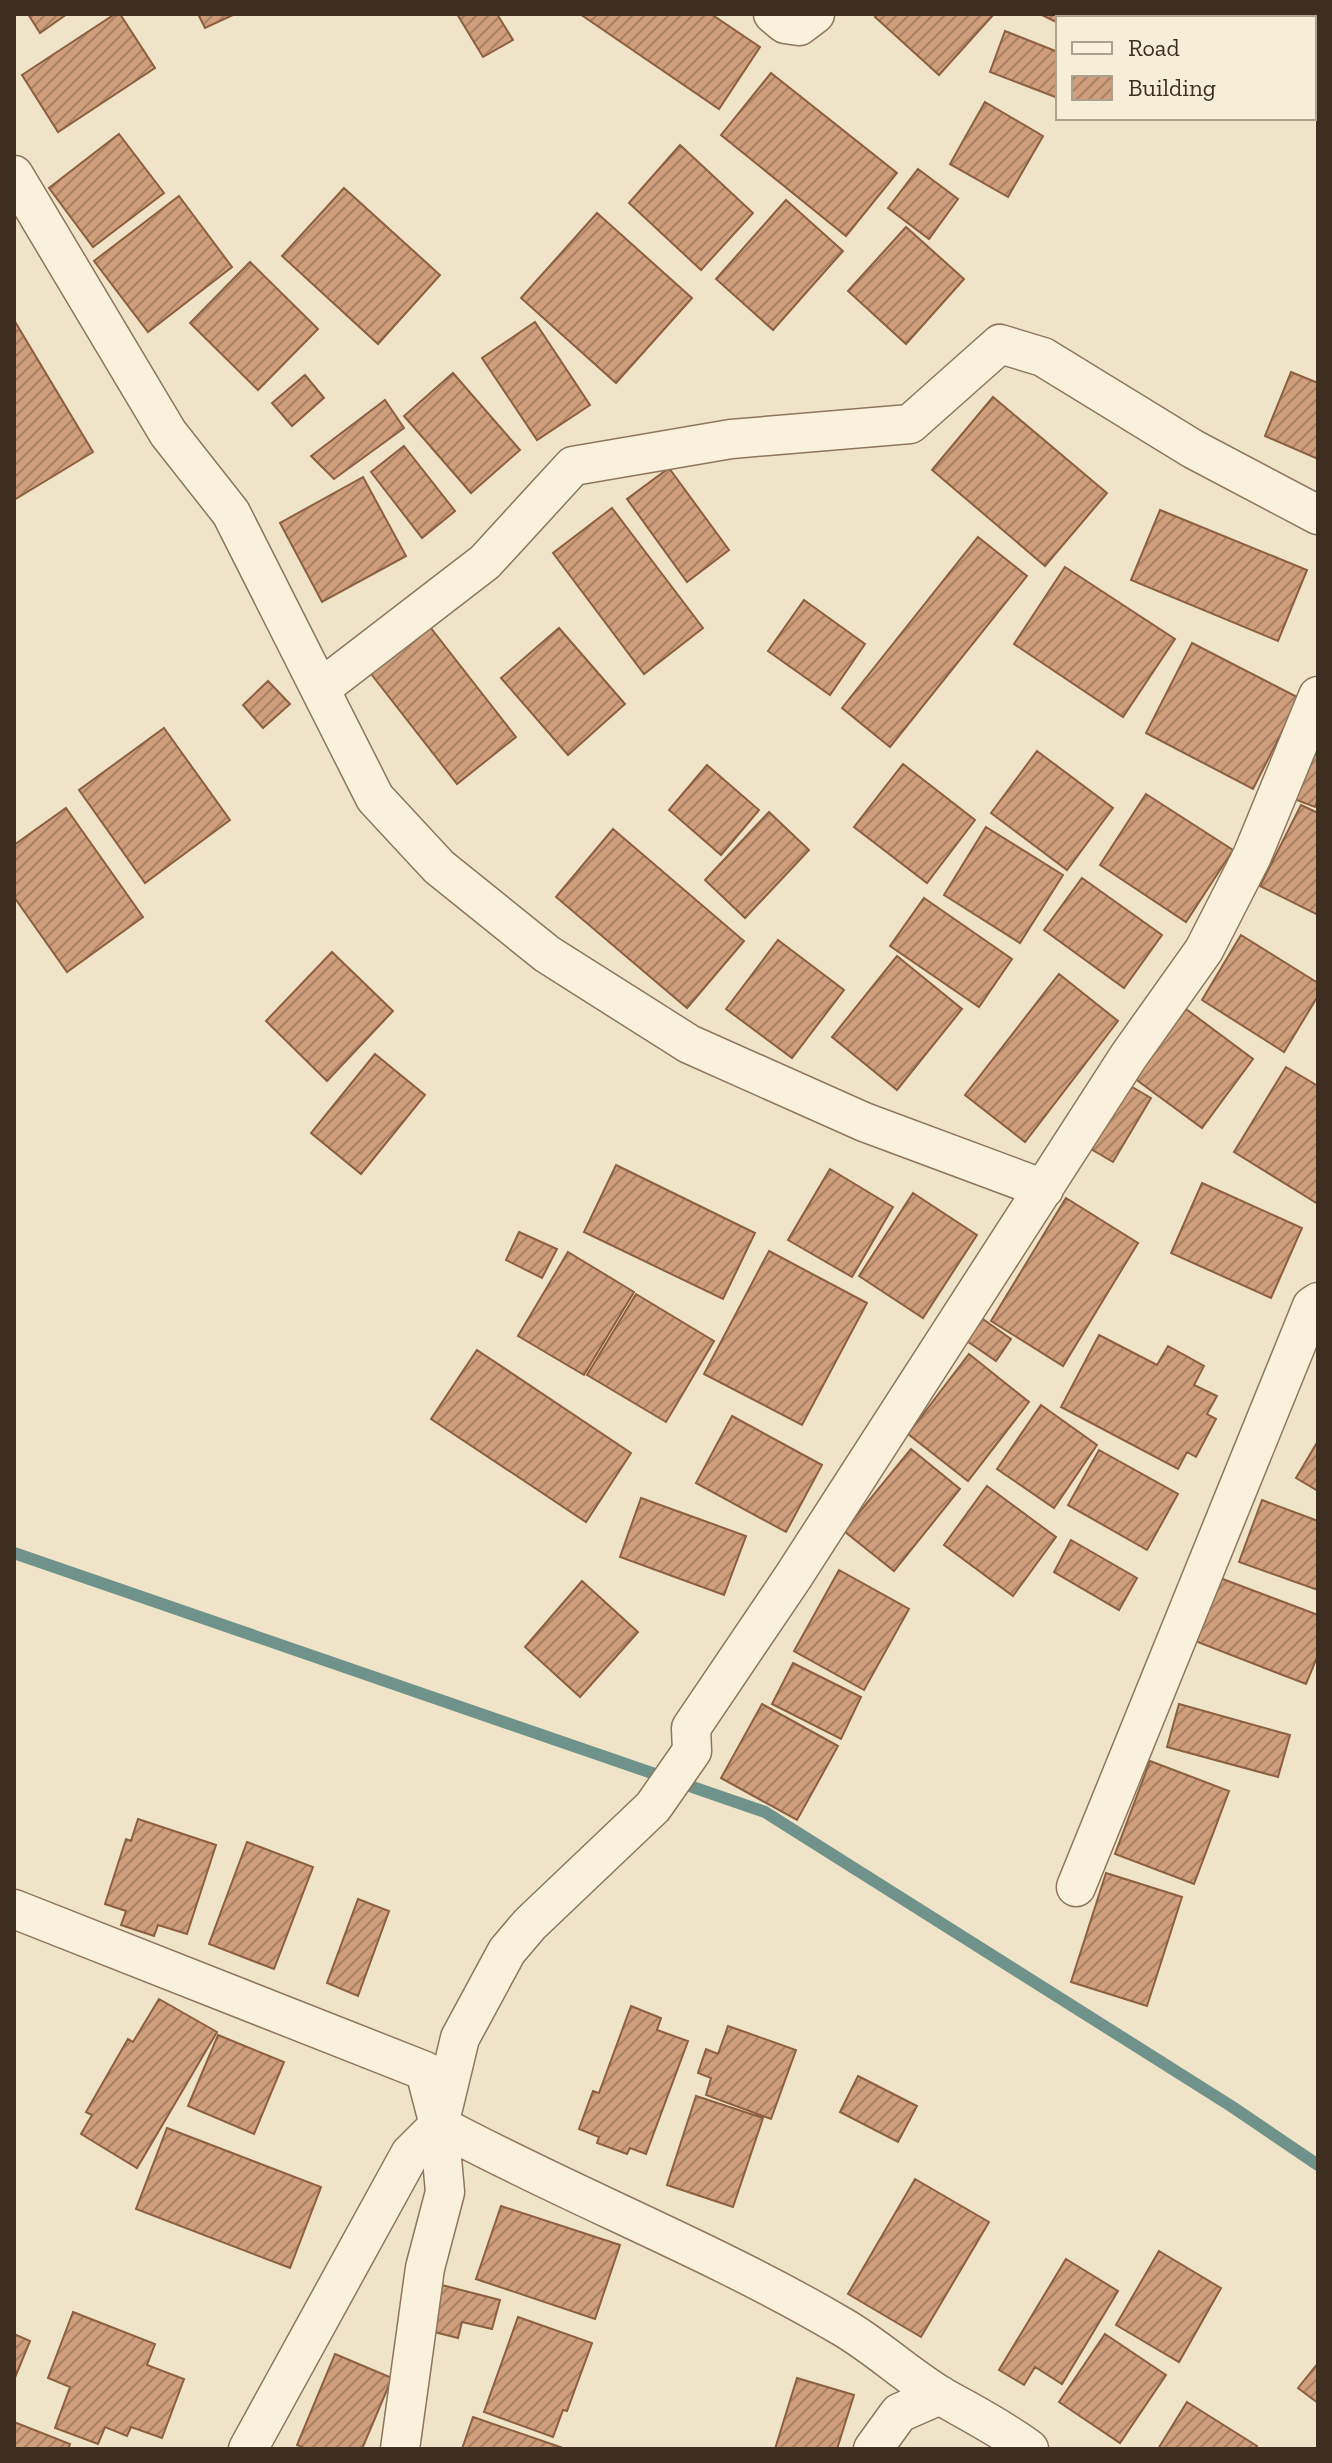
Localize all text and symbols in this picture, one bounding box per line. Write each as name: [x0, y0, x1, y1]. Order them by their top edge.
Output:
legend: [1056, 16, 1316, 120]
text: Road: [1128, 33, 1180, 62]
text: Building: [1128, 73, 1216, 102]

